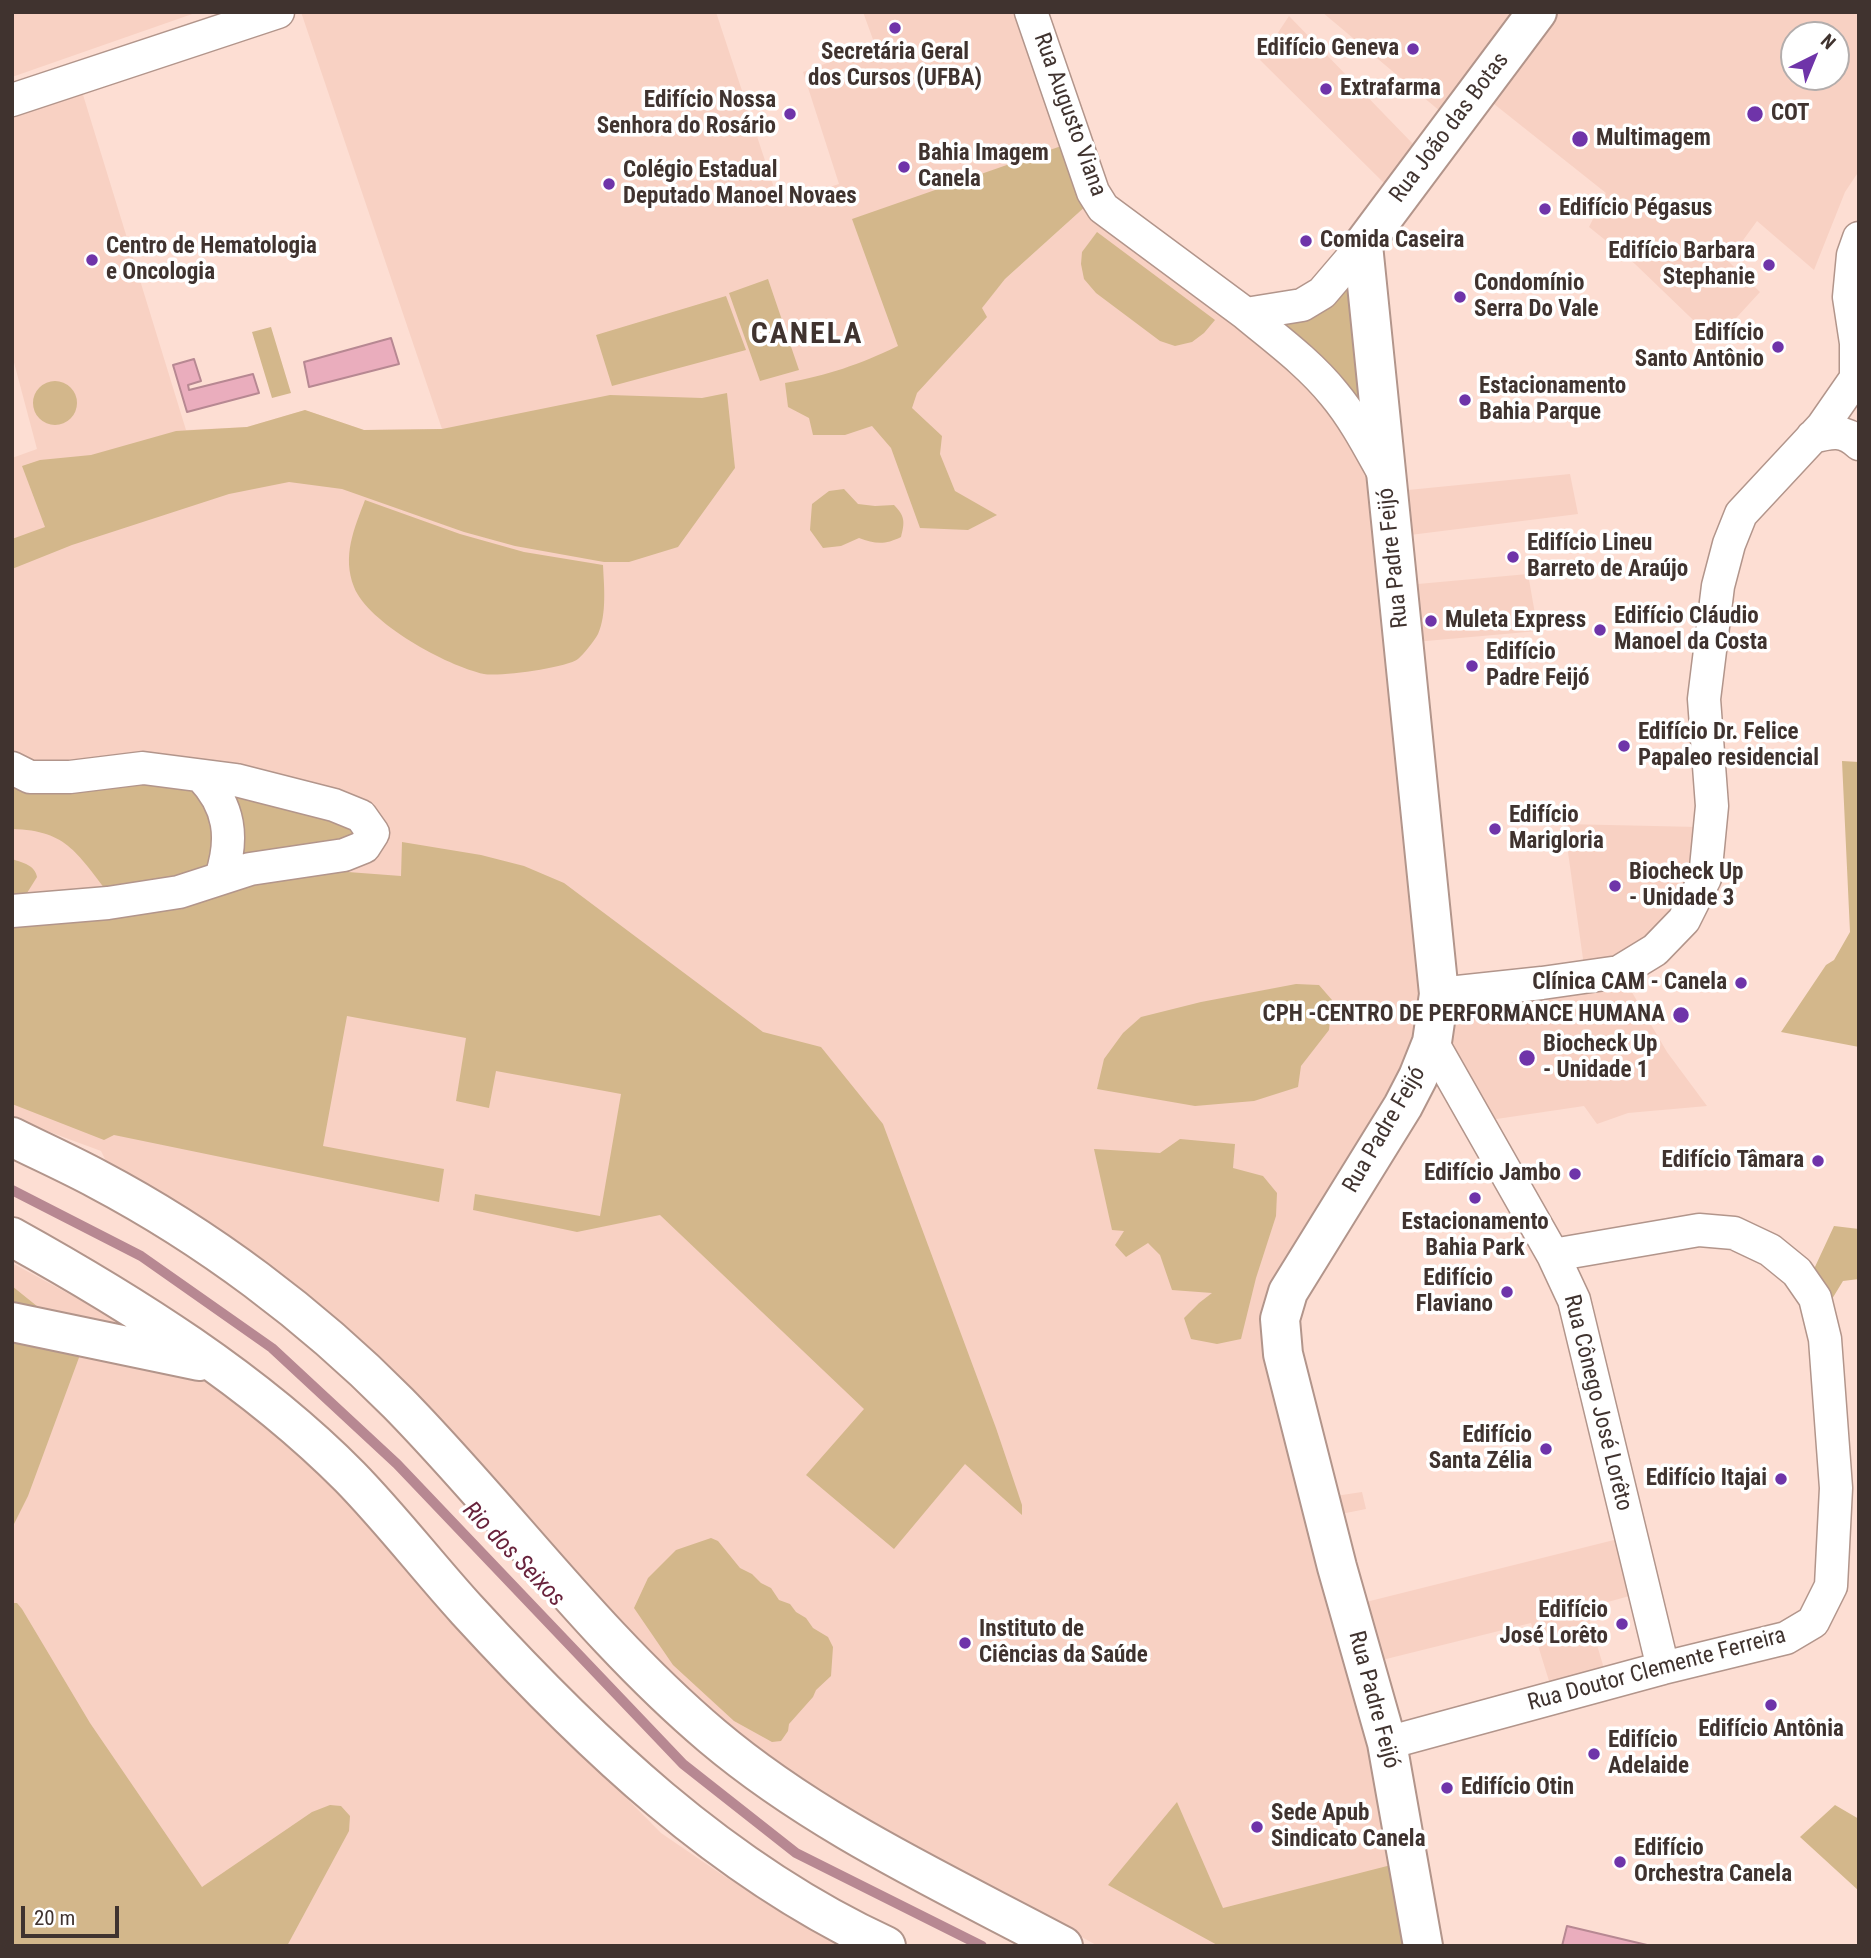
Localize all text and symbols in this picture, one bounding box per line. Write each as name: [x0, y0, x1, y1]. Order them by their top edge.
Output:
marker: Secretária Geral dos Cursos (UFBA): [887, 20, 903, 36]
north arrow: [1780, 21, 1850, 91]
text: N: [1816, 29, 1840, 54]
street label: Rua Augusto Viana: [1027, 30, 1111, 200]
place label: Edifício Geneva: [1256, 35, 1399, 63]
place label: Secretária Geral dos Cursos (UFBA): [808, 39, 982, 93]
marker: Edifício Geneva: [1405, 41, 1421, 57]
street label: Rua João das Botas: [1385, 48, 1515, 208]
place label: Extrafarma: [1340, 75, 1441, 103]
marker: Extrafarma: [1318, 81, 1334, 97]
place label: Edifício Nossa Senhora do Rosário: [597, 87, 776, 141]
place label: COT: [1771, 100, 1810, 128]
marker: COT: [1745, 104, 1765, 124]
marker: Edifício Nossa Senhora do Rosário: [782, 106, 798, 122]
place label: Multimagem: [1596, 125, 1711, 153]
marker: Multimagem: [1570, 129, 1590, 149]
place label: Bahia Imagem Canela: [918, 140, 1049, 194]
place label: Colégio Estadual Deputado Manoel Novaes: [623, 157, 857, 211]
marker: Bahia Imagem Canela: [896, 159, 912, 175]
marker: Colégio Estadual Deputado Manoel Novaes: [601, 176, 617, 192]
place label: Edifício Pégasus: [1559, 195, 1712, 223]
marker: Edifício Pégasus: [1537, 201, 1553, 217]
place label: Comida Caseira: [1320, 227, 1464, 255]
place label: Centro de Hematologia e Oncologia: [106, 233, 317, 287]
marker: Comida Caseira: [1298, 233, 1314, 249]
place label: Edifício Barbara Stephanie: [1608, 238, 1755, 292]
marker: Centro de Hematologia e Oncologia: [84, 252, 100, 268]
marker: Edifício Barbara Stephanie: [1761, 257, 1777, 273]
place label: Condomínio Serra Do Vale: [1474, 270, 1599, 324]
marker: Condomínio Serra Do Vale: [1452, 289, 1468, 305]
district label: CANELA: [751, 317, 863, 353]
place label: Edifício Santo Antônio: [1635, 320, 1764, 374]
marker: Edifício Santo Antônio: [1770, 339, 1786, 355]
place label: Estacionamento Bahia Parque: [1479, 373, 1626, 427]
marker: Estacionamento Bahia Parque: [1457, 392, 1473, 408]
street label: Rua Padre Feijó: [1373, 486, 1415, 630]
place label: Edifício Lineu Barreto de Araújo: [1527, 530, 1688, 584]
marker: Edifício Lineu Barreto de Araújo: [1505, 549, 1521, 565]
place label: Edifício Cláudio Manoel da Costa: [1614, 603, 1768, 657]
place label: Muleta Express: [1445, 607, 1586, 635]
marker: Muleta Express: [1423, 613, 1439, 629]
marker: Edifício Cláudio Manoel da Costa: [1592, 622, 1608, 638]
place label: Edifício Padre Feijó: [1486, 639, 1589, 693]
marker: Edifício Padre Feijó: [1464, 658, 1480, 674]
place label: Edifício Dr. Felice Papaleo residencial: [1638, 719, 1819, 773]
marker: Edifício Dr. Felice Papaleo residencial: [1616, 738, 1632, 754]
place label: Edifício Marigloria: [1509, 802, 1604, 856]
marker: Edifício Marigloria: [1487, 821, 1503, 837]
place label: Biocheck Up - Unidade 3: [1629, 859, 1743, 913]
marker: Biocheck Up - Unidade 3: [1607, 878, 1623, 894]
place label: Clínica CAM - Canela: [1532, 969, 1727, 997]
marker: Clínica CAM - Canela: [1733, 975, 1749, 991]
place label: CPH -CENTRO DE PERFORMANCE HUMANA: [1263, 1001, 1665, 1029]
marker: CPH -CENTRO DE PERFORMANCE HUMANA: [1671, 1005, 1691, 1025]
place label: Biocheck Up - Unidade 1: [1543, 1031, 1657, 1085]
marker: Biocheck Up - Unidade 1: [1517, 1048, 1537, 1068]
street label: Rua Padre Feijó: [1338, 1062, 1432, 1198]
place label: Edifício Tâmara: [1662, 1147, 1804, 1175]
marker: Edifício Tâmara: [1810, 1153, 1826, 1169]
place label: Edifício Jambo: [1424, 1160, 1561, 1188]
marker: Edifício Jambo: [1567, 1166, 1583, 1182]
marker: Estacionamento Bahia Park: [1467, 1190, 1483, 1206]
place label: Estacionamento Bahia Park: [1401, 1209, 1549, 1263]
place label: Edifício Flaviano: [1416, 1265, 1493, 1319]
marker: Edifício Flaviano: [1499, 1284, 1515, 1300]
street label: Rua Cônego José Lorêto: [1557, 1292, 1637, 1514]
place label: Edifício Santa Zélia: [1429, 1422, 1532, 1476]
marker: Edifício Santa Zélia: [1538, 1441, 1554, 1457]
place label: Edifício Itajai: [1646, 1465, 1767, 1493]
marker: Edifício Itajai: [1773, 1471, 1789, 1487]
water label: Rio dos Seixos: [456, 1497, 570, 1613]
place label: Edifício José Lorêto: [1500, 1597, 1608, 1651]
place label: Instituto de Ciências da Saúde: [979, 1616, 1148, 1670]
marker: Edifício José Lorêto: [1614, 1616, 1630, 1632]
street label: Rua Doutor Clemente Ferreira: [1525, 1622, 1789, 1718]
street label: Rua Padre Feijó: [1341, 1628, 1405, 1772]
marker: Instituto de Ciências da Saúde: [957, 1635, 973, 1651]
marker: Edifício Antônia: [1763, 1697, 1779, 1713]
place label: Edifício Antônia: [1698, 1716, 1844, 1744]
place label: Edifício Adelaide: [1608, 1727, 1689, 1781]
marker: Edifício Adelaide: [1586, 1746, 1602, 1762]
place label: Edifício Otin: [1461, 1774, 1574, 1802]
marker: Edifício Otin: [1439, 1780, 1455, 1796]
place label: Sede Apub Sindicato Canela: [1271, 1800, 1426, 1854]
marker: Sede Apub Sindicato Canela: [1249, 1819, 1265, 1835]
place label: Edifício Orchestra Canela: [1634, 1835, 1792, 1889]
marker: Edifício Orchestra Canela: [1612, 1854, 1628, 1870]
scale bar: [24, 1892, 122, 1936]
text: 20 m: [34, 1906, 75, 1930]

